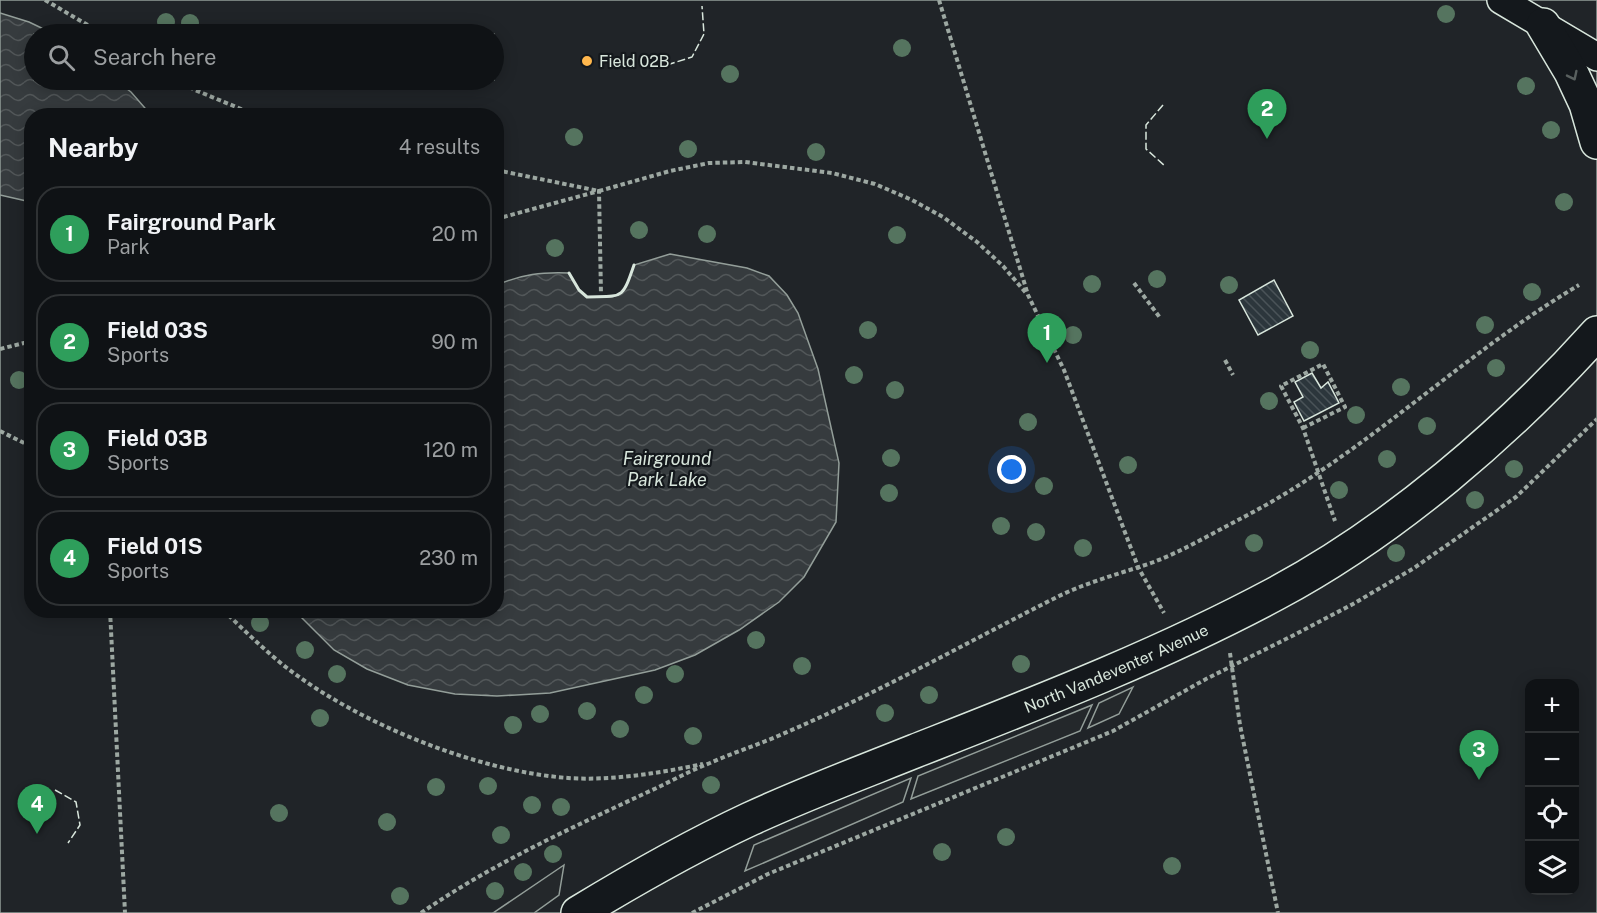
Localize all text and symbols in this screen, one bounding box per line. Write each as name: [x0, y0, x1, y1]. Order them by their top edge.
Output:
search box: [24, 24, 504, 90]
icon: search: [45, 41, 78, 74]
text: Search here: [93, 44, 217, 70]
place label: Field 02B: [599, 52, 669, 71]
marker: Field 02B: [580, 54, 594, 68]
one-way arrow: [1565, 70, 1577, 81]
pin: 2: [1248, 90, 1286, 139]
text: Nearby: [48, 132, 138, 163]
text: 4 results: [399, 135, 480, 159]
text: Fairground Park: [107, 209, 276, 235]
text: 1: [65, 222, 74, 246]
text: 20 m: [432, 222, 478, 246]
text: Park: [107, 235, 150, 259]
pin: 1: [1028, 314, 1066, 363]
text: Field 03S: [107, 317, 208, 343]
text: 2: [63, 330, 76, 354]
text: 90 m: [431, 330, 478, 354]
text: Sports: [107, 343, 169, 367]
text: Field 03B: [107, 425, 208, 451]
text: 3: [63, 438, 76, 462]
text: 120 m: [424, 438, 478, 462]
water label: Fairground Park Lake: [623, 448, 712, 490]
text: Sports: [107, 451, 169, 475]
your location: [997, 455, 1026, 484]
text: Field 01S: [107, 533, 203, 559]
text: 4: [63, 546, 76, 570]
text: 230 m: [419, 546, 478, 570]
text: Sports: [107, 559, 169, 583]
street label: North Vandeventer Avenue: [1021, 620, 1211, 716]
map controls: [1525, 679, 1579, 895]
button: +: [1525, 679, 1579, 733]
pin: 3: [1460, 730, 1498, 780]
button: −: [1525, 733, 1579, 787]
pin: 4: [18, 784, 57, 834]
button: locate: [1525, 787, 1579, 841]
button: layers: [1525, 841, 1579, 895]

